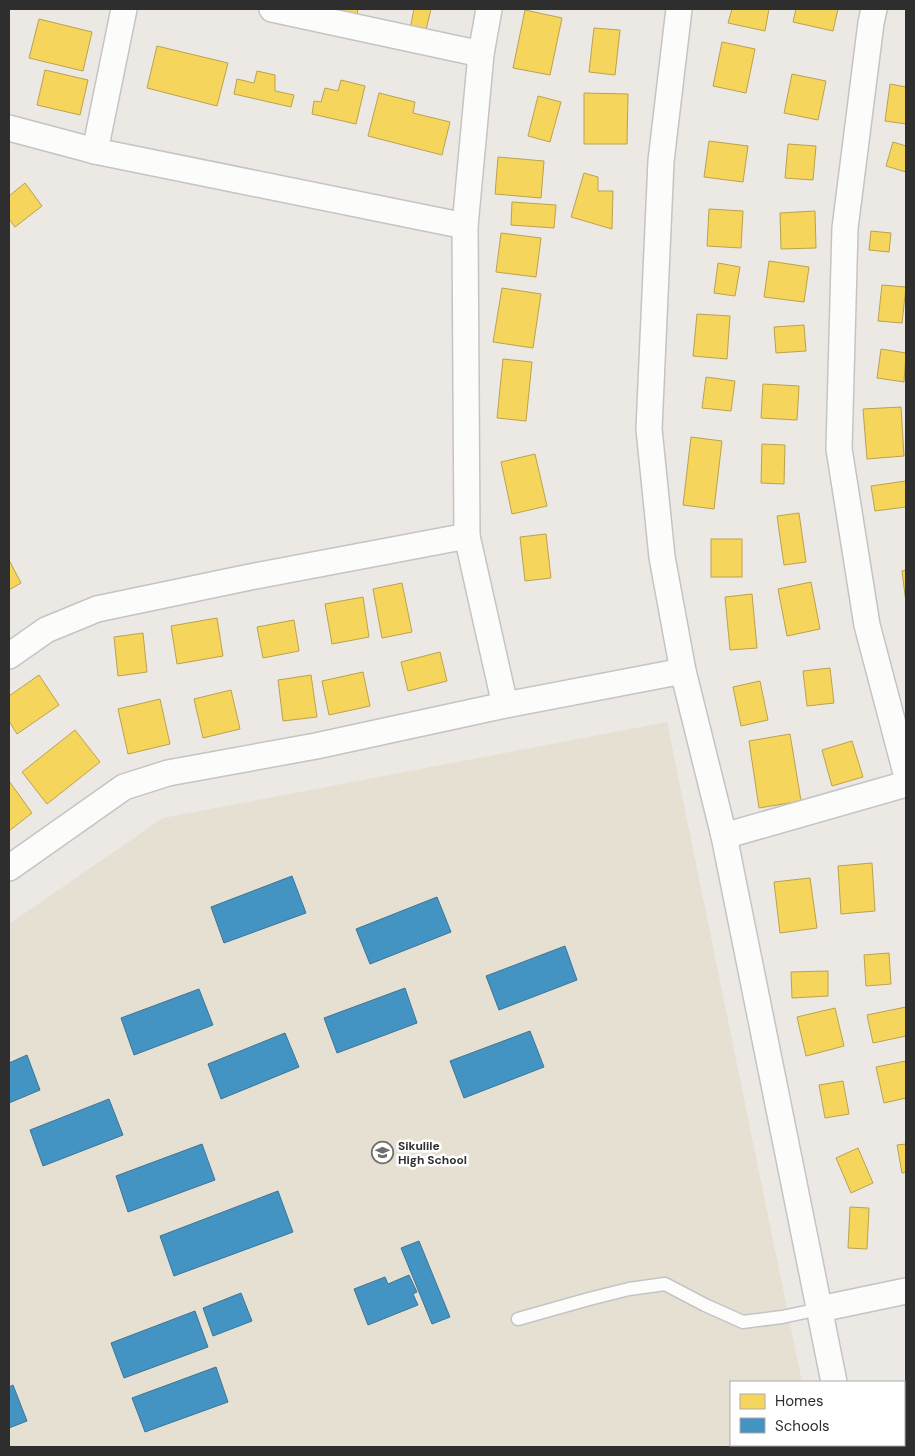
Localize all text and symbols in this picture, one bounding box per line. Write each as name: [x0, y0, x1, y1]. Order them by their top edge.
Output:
place label: Sikulile High School: [398, 1138, 467, 1168]
school or university icon: Sikulile High School: [370, 1141, 394, 1165]
legend: [730, 1381, 905, 1446]
text: Homes: [775, 1391, 824, 1411]
text: Schools: [775, 1416, 830, 1436]

